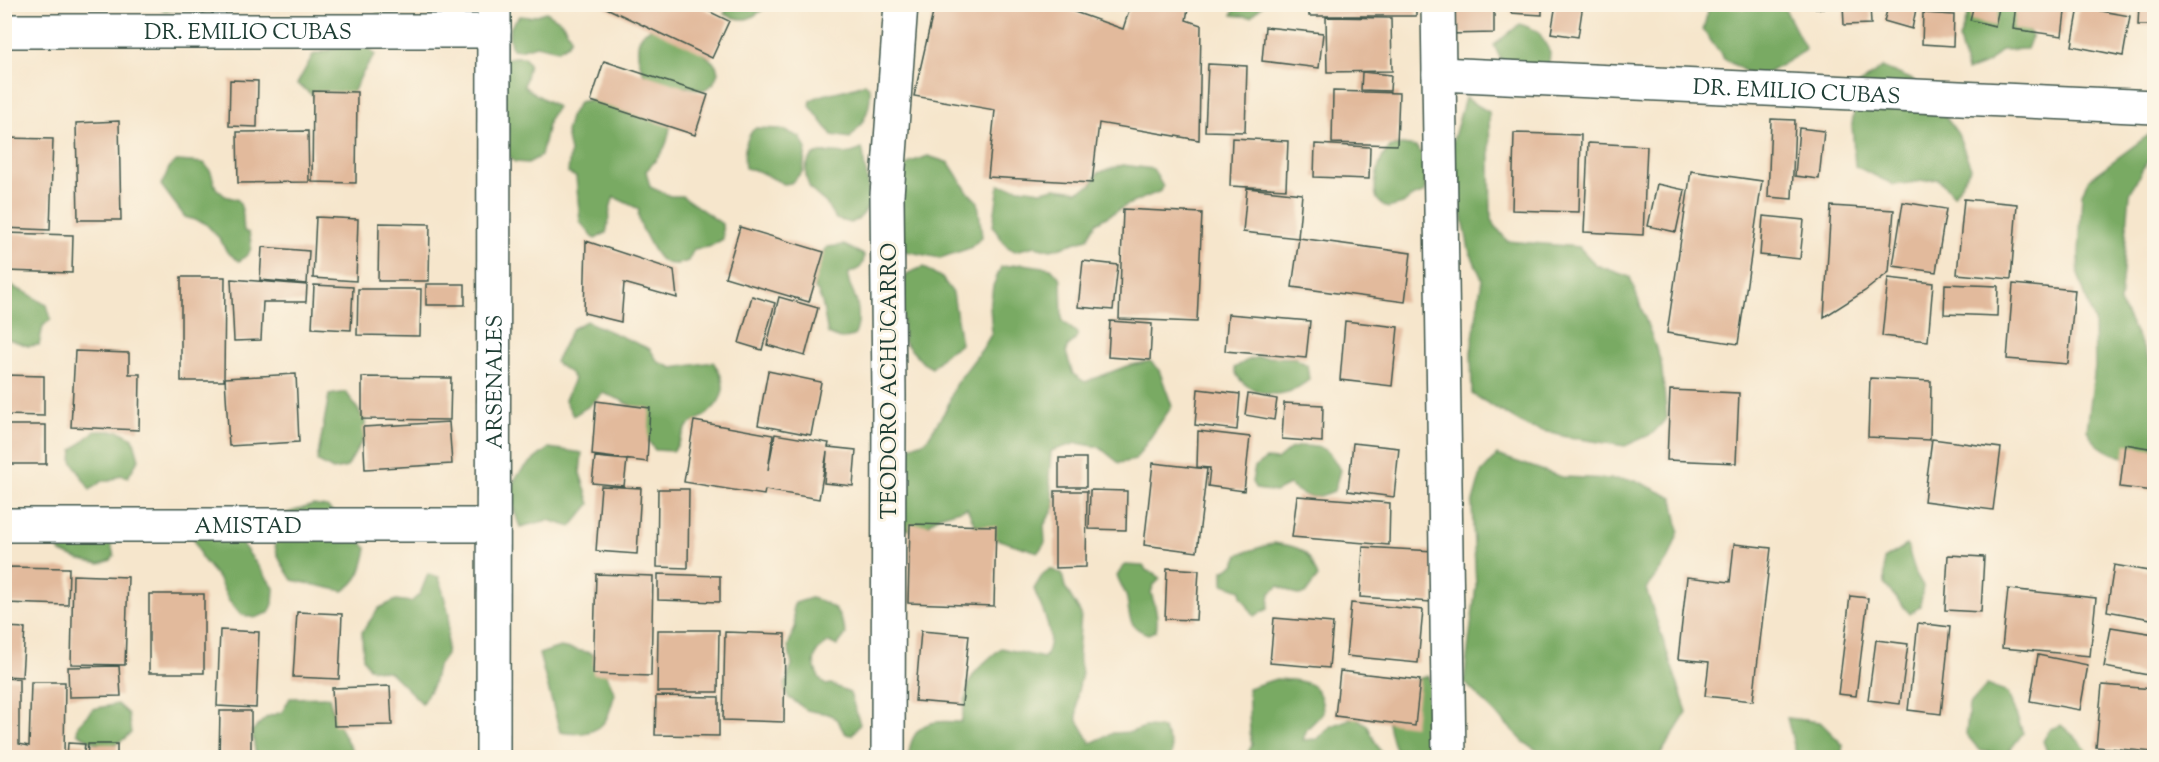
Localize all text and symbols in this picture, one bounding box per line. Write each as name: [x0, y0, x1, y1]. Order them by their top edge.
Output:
street label: DR. EMILIO CUBAS: [144, 18, 352, 50]
street label: DR. EMILIO CUBAS: [1692, 73, 1901, 114]
street label: TEODORO ACHUCARRO: [875, 243, 907, 519]
street label: ARSENALES: [480, 315, 513, 449]
street label: AMISTAD: [194, 512, 302, 544]

